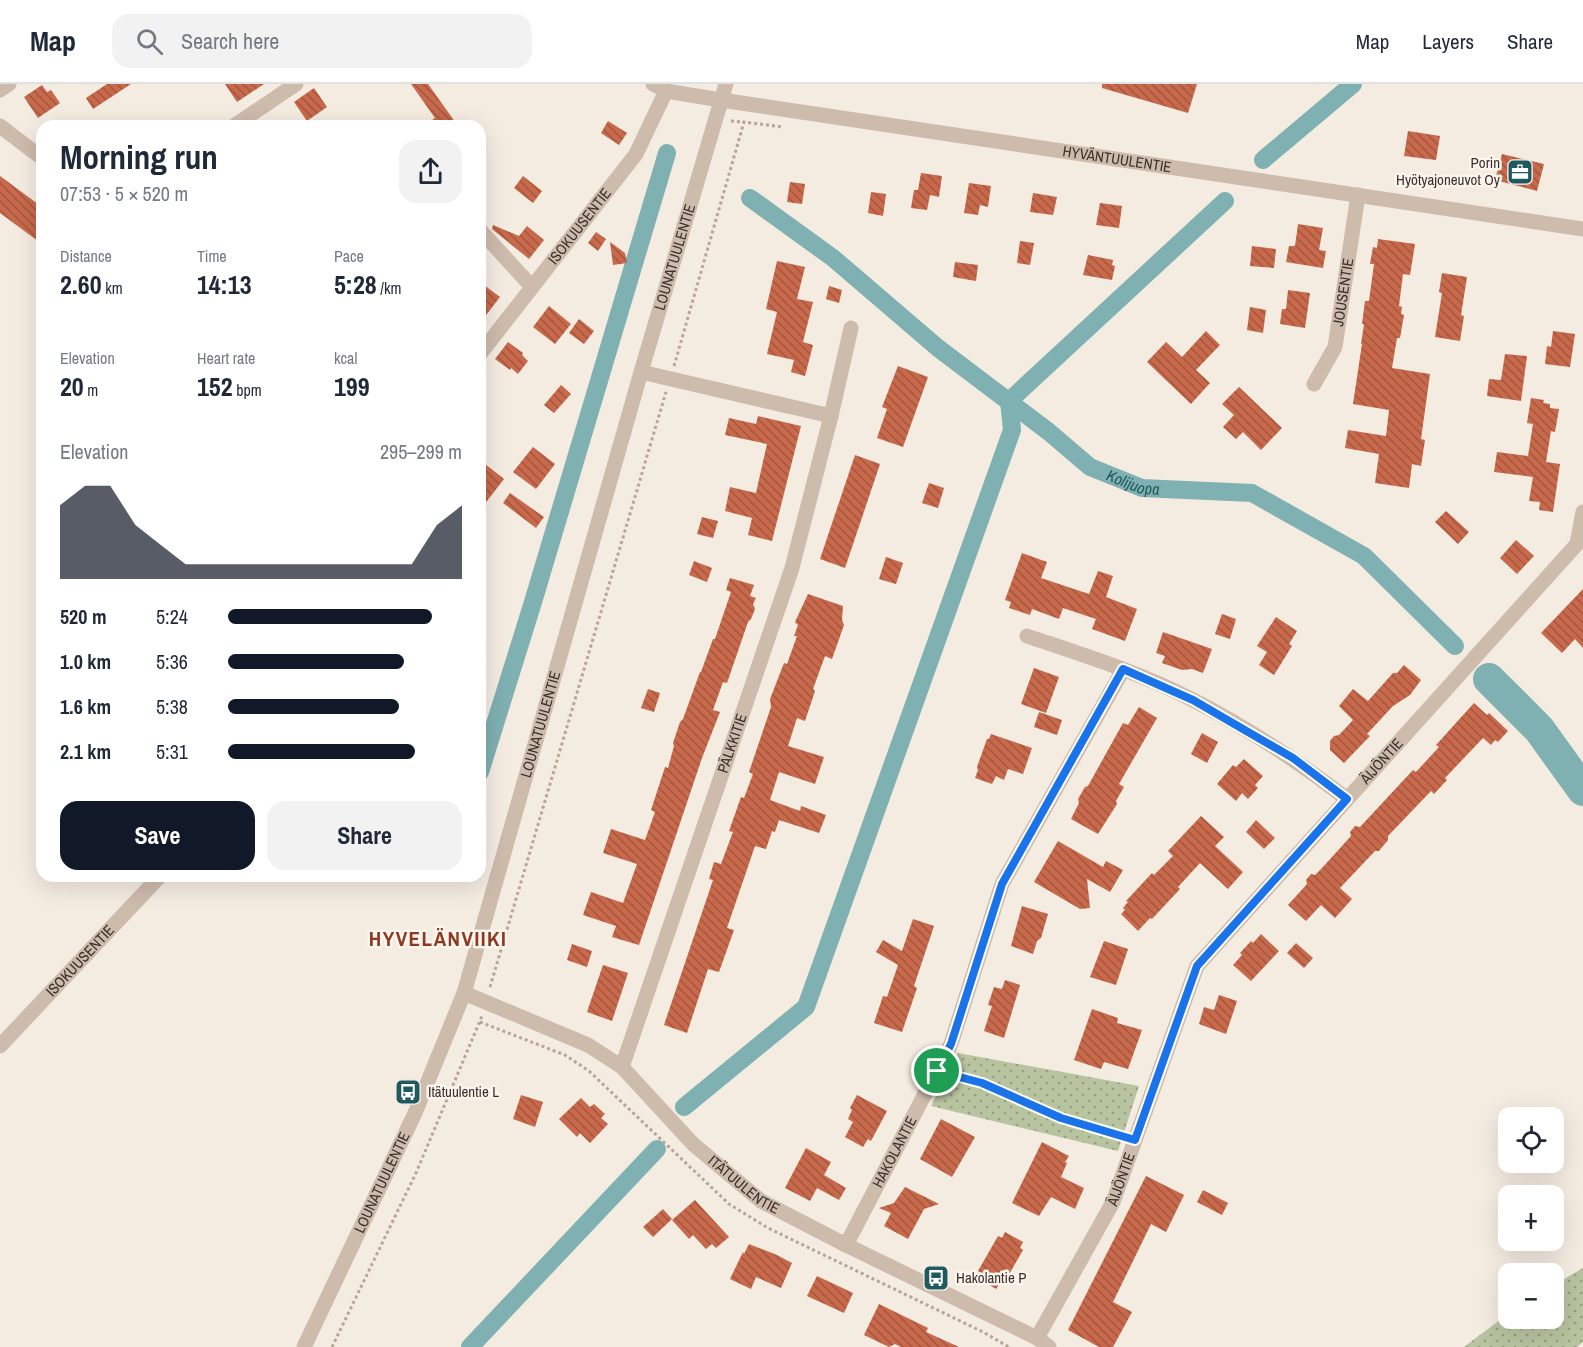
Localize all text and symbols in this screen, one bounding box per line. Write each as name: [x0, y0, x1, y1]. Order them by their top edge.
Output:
search box: [112, 14, 532, 68]
text: Map: [30, 22, 76, 60]
icon: search: [133, 25, 166, 58]
text: Search here: [181, 26, 279, 56]
text: Map: [1356, 27, 1389, 56]
text: Layers: [1422, 27, 1474, 56]
text: Share: [1507, 27, 1553, 56]
text: Morning run: [60, 135, 218, 179]
button: share: [399, 140, 462, 203]
street label: HYVÄNTUULENTIE: [1061, 140, 1173, 177]
place label: Porin Hyötyajoneuvot Oy: [1396, 152, 1501, 190]
office icon: Porin Hyötyajoneuvot Oy: [1505, 157, 1535, 187]
text: 07:53 · 5 × 520 m: [60, 180, 188, 207]
street label: ISOKUUSENTIE: [543, 183, 616, 269]
street label: LOUNATUULENTIE: [649, 201, 700, 313]
text: Distance: [60, 245, 112, 267]
text: Time: [197, 245, 227, 267]
text: Pace: [334, 245, 364, 267]
street label: JOUSENTIE: [1327, 256, 1358, 328]
text: 2.60: [60, 267, 102, 302]
text: 14:13: [197, 267, 252, 302]
text: 5:28: [334, 267, 377, 302]
text: km: [102, 277, 123, 299]
text: /km: [377, 277, 401, 299]
text: Elevation: [60, 347, 115, 369]
text: Heart rate: [197, 347, 255, 369]
text: kcal: [334, 347, 357, 369]
text: 20: [60, 369, 84, 404]
text: 152: [197, 369, 233, 404]
text: 199: [334, 369, 370, 404]
text: m: [84, 379, 98, 401]
text: bpm: [233, 379, 262, 401]
text: Elevation: [60, 438, 128, 465]
text: 295–299 m: [380, 438, 462, 465]
water label: Kolijuopa: [1103, 464, 1160, 500]
text: 520 m: [60, 603, 107, 630]
text: 5:24: [156, 603, 188, 630]
text: 1.0 km: [60, 648, 111, 675]
text: 5:36: [156, 648, 188, 675]
street label: LOUNATUULENTIE: [515, 668, 565, 780]
text: 1.6 km: [60, 693, 111, 720]
text: 5:38: [156, 693, 188, 720]
street label: PÄLKKITIE: [712, 711, 752, 776]
street label: ÄIJÖNTIE: [1354, 733, 1407, 789]
text: 2.1 km: [60, 738, 111, 765]
text: 5:31: [156, 738, 188, 765]
button: Save: [60, 801, 255, 870]
button: Share: [267, 801, 462, 870]
street label: ISOKUUSENTIE: [41, 920, 119, 1001]
district label: HYVELÄNVIIKI: [369, 924, 507, 953]
pin: [911, 1045, 962, 1096]
icon: arrive: [920, 1054, 953, 1087]
bus stop icon: Itätuulentie L: [393, 1077, 423, 1107]
place label: Itätuulentie L: [428, 1081, 499, 1102]
map controls: [1498, 1107, 1564, 1329]
button: locate: [1498, 1107, 1564, 1173]
street label: HAKOLANTIE: [867, 1112, 922, 1191]
street label: LOUNATUULENTIE: [349, 1128, 415, 1237]
street label: ÄIJÖNTIE: [1101, 1149, 1140, 1210]
street label: ITÄTUULENTIE: [704, 1150, 783, 1219]
button: +: [1498, 1185, 1564, 1251]
bus stop icon: Hakolantie P: [921, 1263, 951, 1293]
button: −: [1498, 1263, 1564, 1329]
place label: Hakolantie P: [956, 1267, 1026, 1288]

